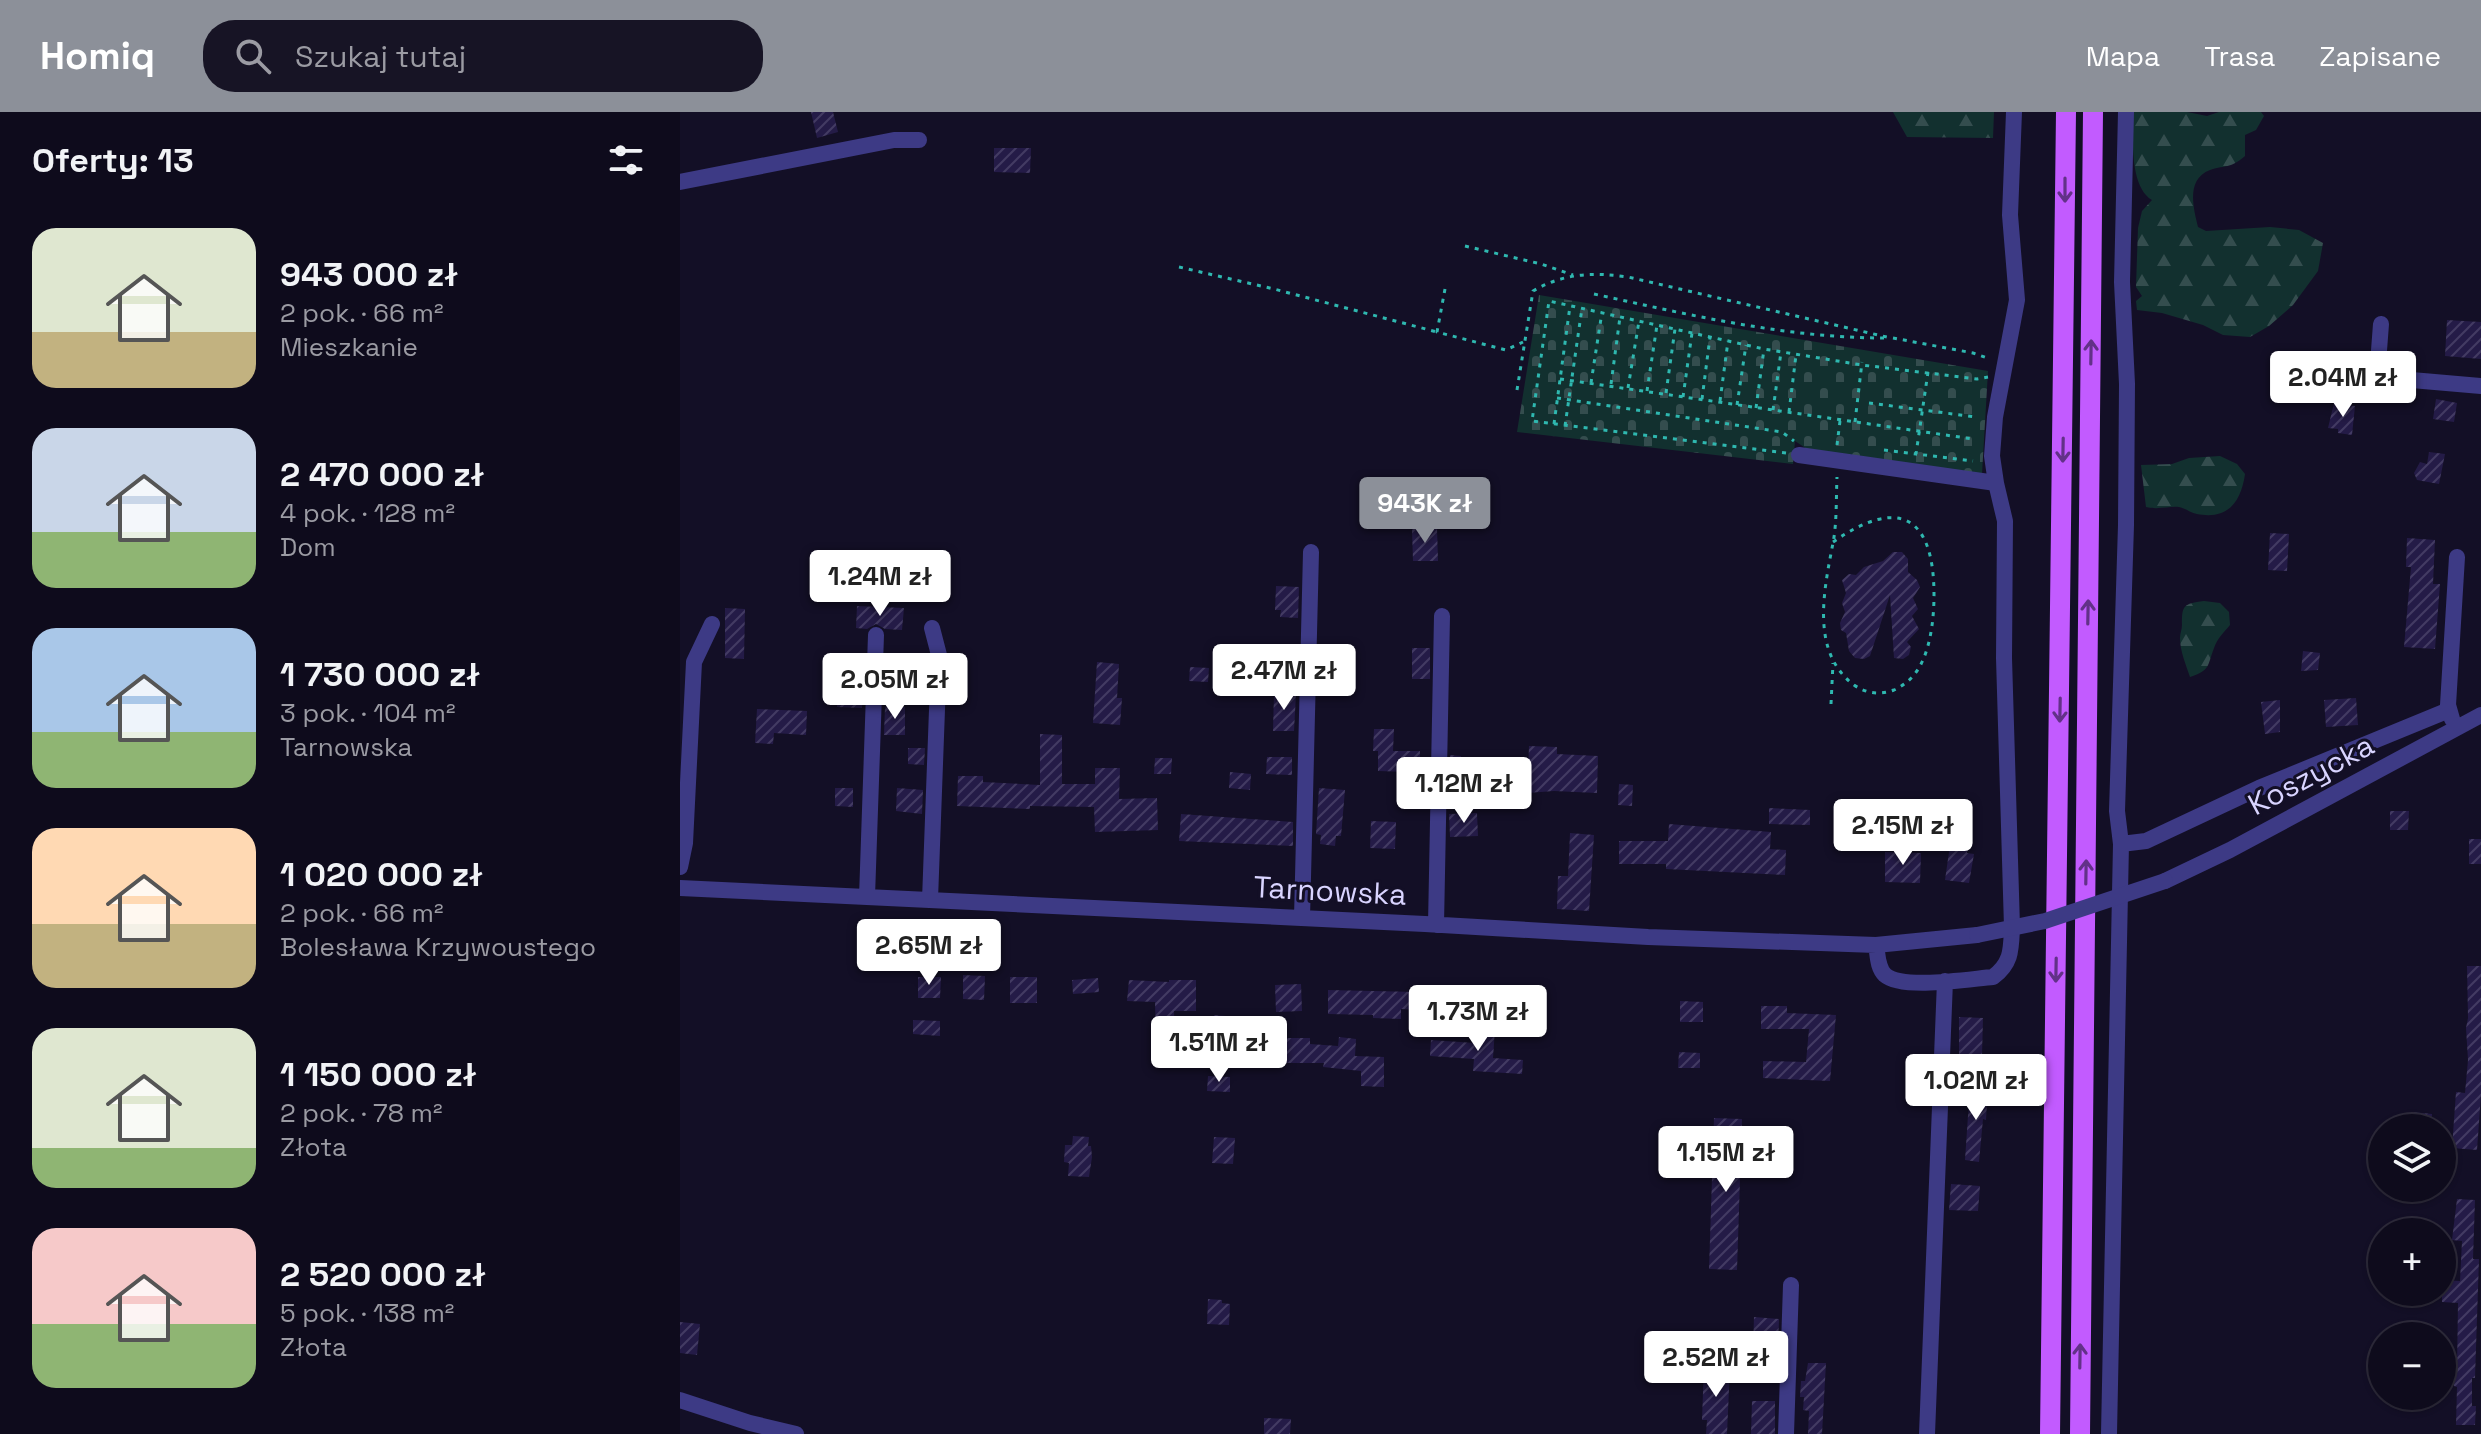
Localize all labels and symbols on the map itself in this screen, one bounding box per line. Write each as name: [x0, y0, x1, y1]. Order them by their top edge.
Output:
one-way arrow: [2057, 176, 2073, 203]
one-way arrow: [2083, 339, 2099, 366]
pin: 2.04M zł: [2260, 351, 2426, 419]
one-way arrow: [2055, 436, 2070, 463]
pin: 943K zł: [1351, 477, 1499, 545]
pin: 1.24M zł: [797, 550, 963, 618]
one-way arrow: [2080, 599, 2096, 626]
pin: 2.47M zł: [1201, 644, 1367, 712]
pin: 2.05M zł: [812, 653, 978, 721]
one-way arrow: [2052, 696, 2068, 723]
street label: Koszycka: [2241, 725, 2380, 824]
pin: 1.12M zł: [1381, 757, 1547, 825]
pin: 2.15M zł: [1820, 799, 1986, 867]
one-way arrow: [2078, 859, 2093, 886]
street label: Tarnowska: [1253, 867, 1407, 914]
pin: 2.65M zł: [846, 919, 1012, 987]
one-way arrow: [2048, 956, 2064, 983]
pin: 1.73M zł: [1395, 985, 1561, 1053]
pin: 1.51M zł: [1136, 1016, 1302, 1084]
pin: 1.02M zł: [1893, 1054, 2059, 1122]
pin: 1.15M zł: [1643, 1126, 1809, 1194]
pin: 2.52M zł: [1633, 1331, 1799, 1399]
one-way arrow: [2073, 1343, 2088, 1370]

